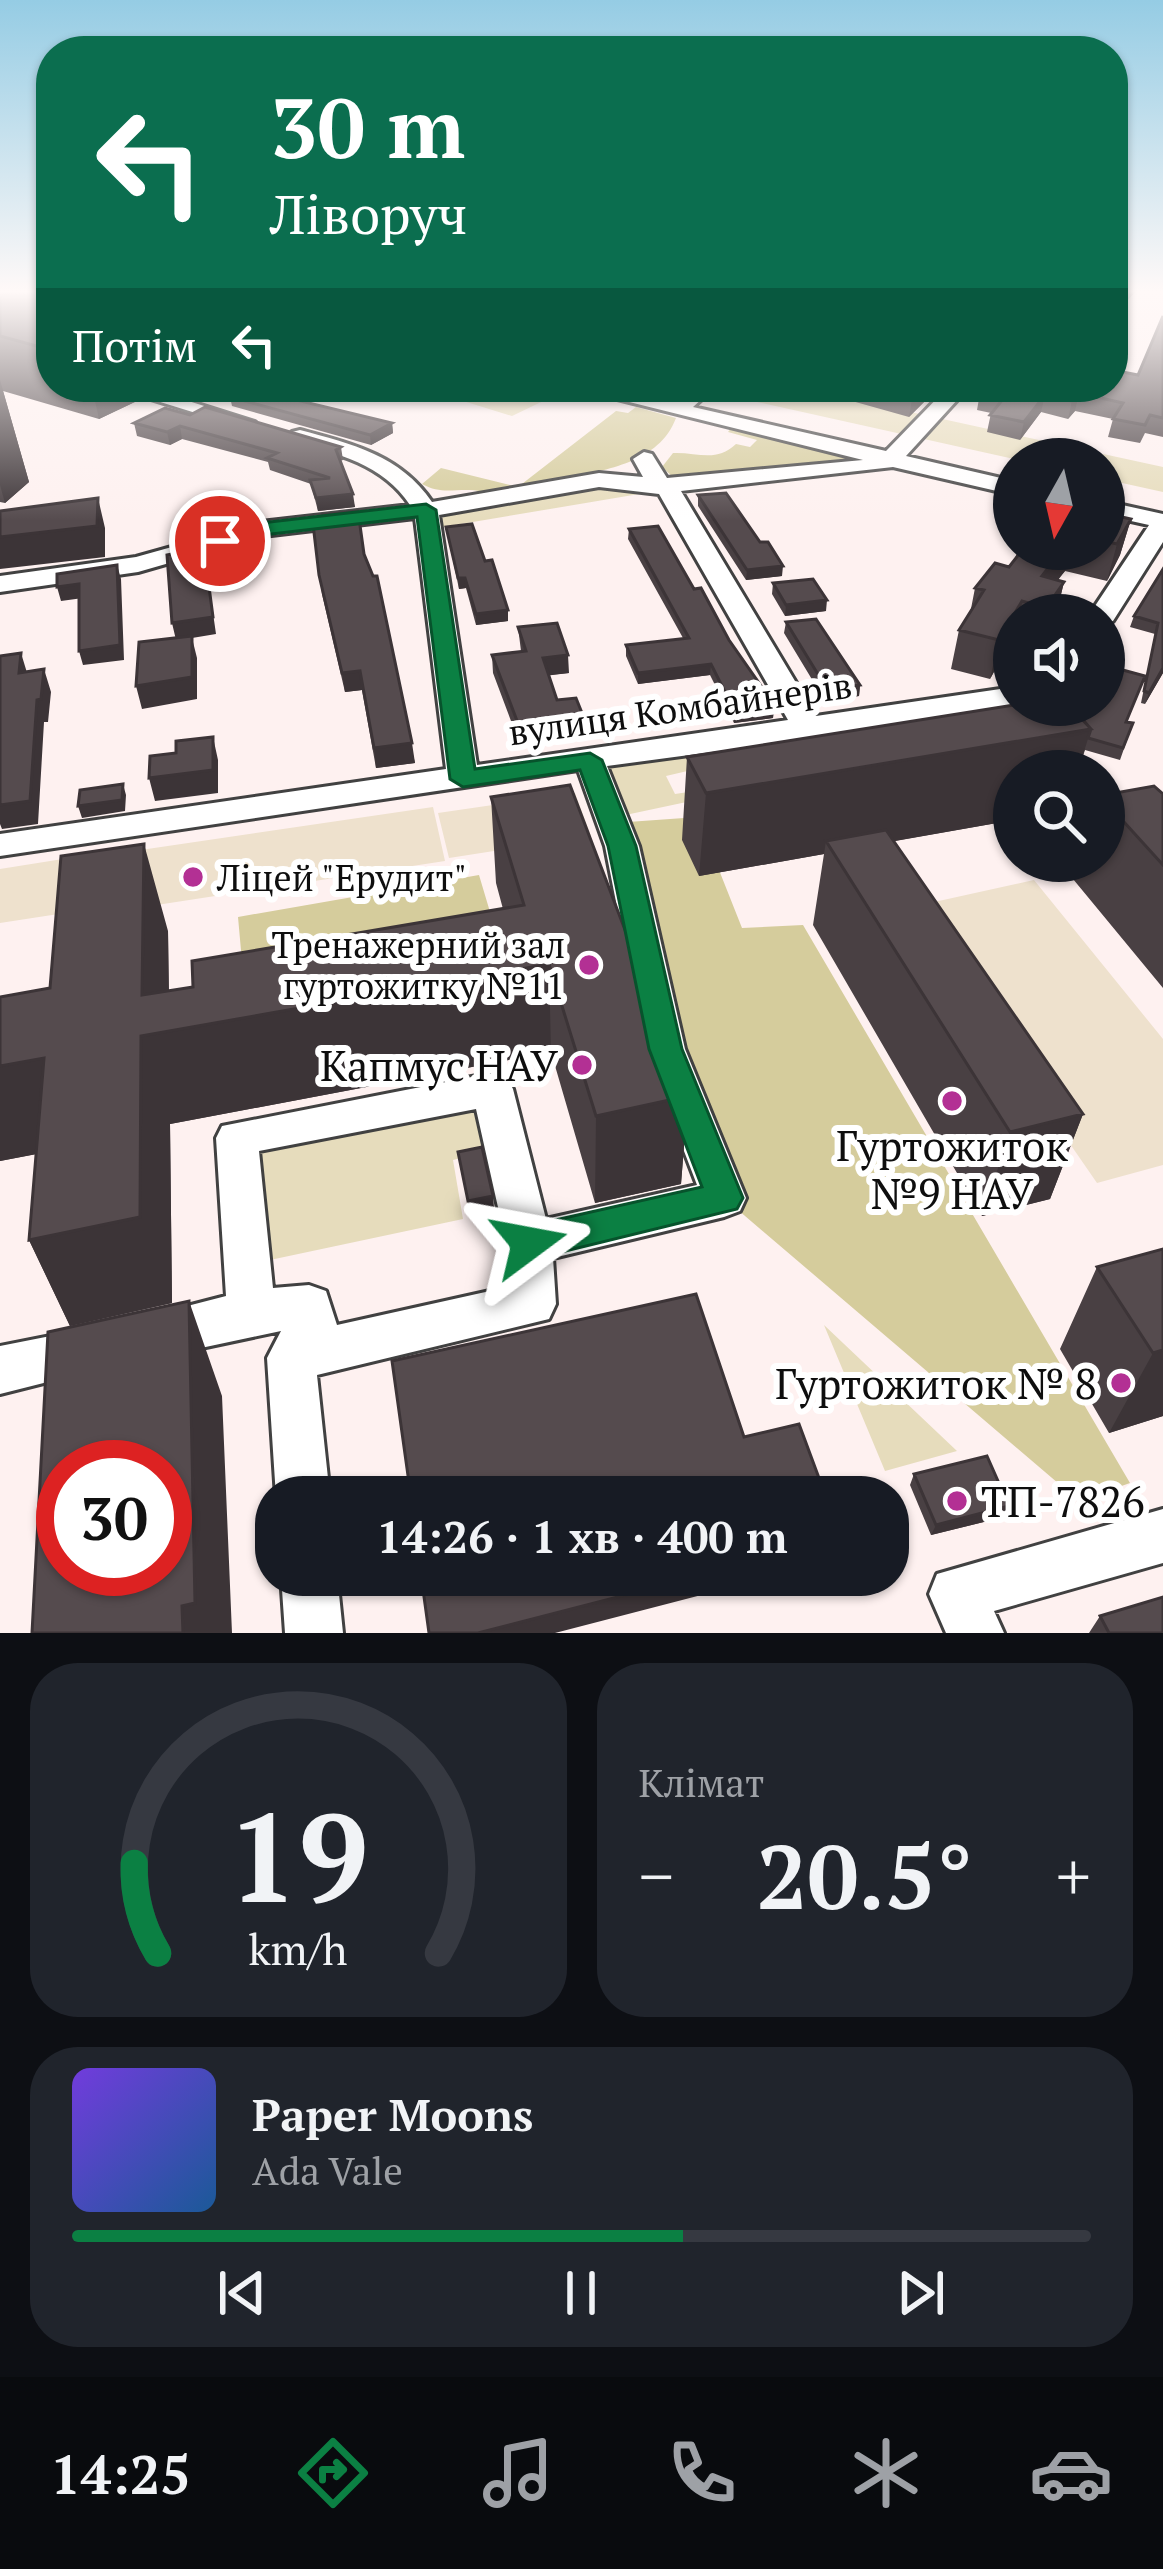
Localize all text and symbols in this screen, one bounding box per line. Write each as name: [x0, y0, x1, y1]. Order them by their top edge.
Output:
text: 30 m: [270, 71, 465, 182]
icon: left: [72, 84, 228, 240]
text: Ліворуч: [270, 178, 467, 249]
icon: left: [221, 312, 287, 378]
text: Потім: [72, 315, 197, 375]
north arrow: [993, 438, 1125, 570]
map controls: [993, 438, 1125, 882]
pin: [169, 490, 271, 592]
icon: arrive: [187, 508, 253, 574]
button: sound: [993, 594, 1125, 726]
street label: вулиця Комбайнерів: [505, 661, 855, 755]
button: search: [993, 750, 1125, 882]
place label: Ліцей "Ерудит": [216, 854, 467, 901]
marker: Ліцей "Ерудит": [180, 864, 206, 890]
place label: Тренажерний зал гуртожитку №11: [271, 921, 565, 1009]
marker: Тренажерний зал гуртожитку №11: [576, 952, 602, 978]
place label: Капмус НАУ: [320, 1037, 558, 1093]
marker: Капмус НАУ: [569, 1052, 595, 1078]
marker: Гуртожиток №9 НАУ: [939, 1088, 965, 1114]
place label: Гуртожиток №9 НАУ: [836, 1117, 1068, 1221]
position arrow: [466, 1180, 592, 1306]
place label: Гуртожиток № 8: [775, 1355, 1097, 1411]
marker: Гуртожиток № 8: [1108, 1370, 1134, 1396]
speed limit sign: 30: [36, 1440, 192, 1596]
place label: ТП-7826: [981, 1473, 1145, 1529]
marker: ТП-7826: [944, 1488, 970, 1514]
text: 14:26 · 1 хв · 400 m: [377, 1506, 787, 1566]
text: Клімат: [639, 1756, 764, 1808]
text: 19: [228, 1772, 369, 1938]
text: 20.5°: [757, 1815, 973, 1935]
text: −: [639, 1831, 674, 1919]
text: +: [1056, 1831, 1091, 1919]
text: km/h: [249, 1920, 348, 1977]
text: Paper Moons: [252, 2084, 533, 2144]
text: Ada Vale: [252, 2144, 403, 2196]
icon: previous: [209, 2260, 275, 2326]
icon: pause: [548, 2260, 614, 2326]
icon: next: [888, 2260, 954, 2326]
icon: directions: [291, 2431, 375, 2515]
icon: music: [476, 2431, 560, 2515]
icon: phone: [660, 2431, 744, 2515]
icon: climate: [844, 2431, 928, 2515]
icon: car: [1029, 2431, 1113, 2515]
text: 14:25: [50, 2438, 191, 2509]

